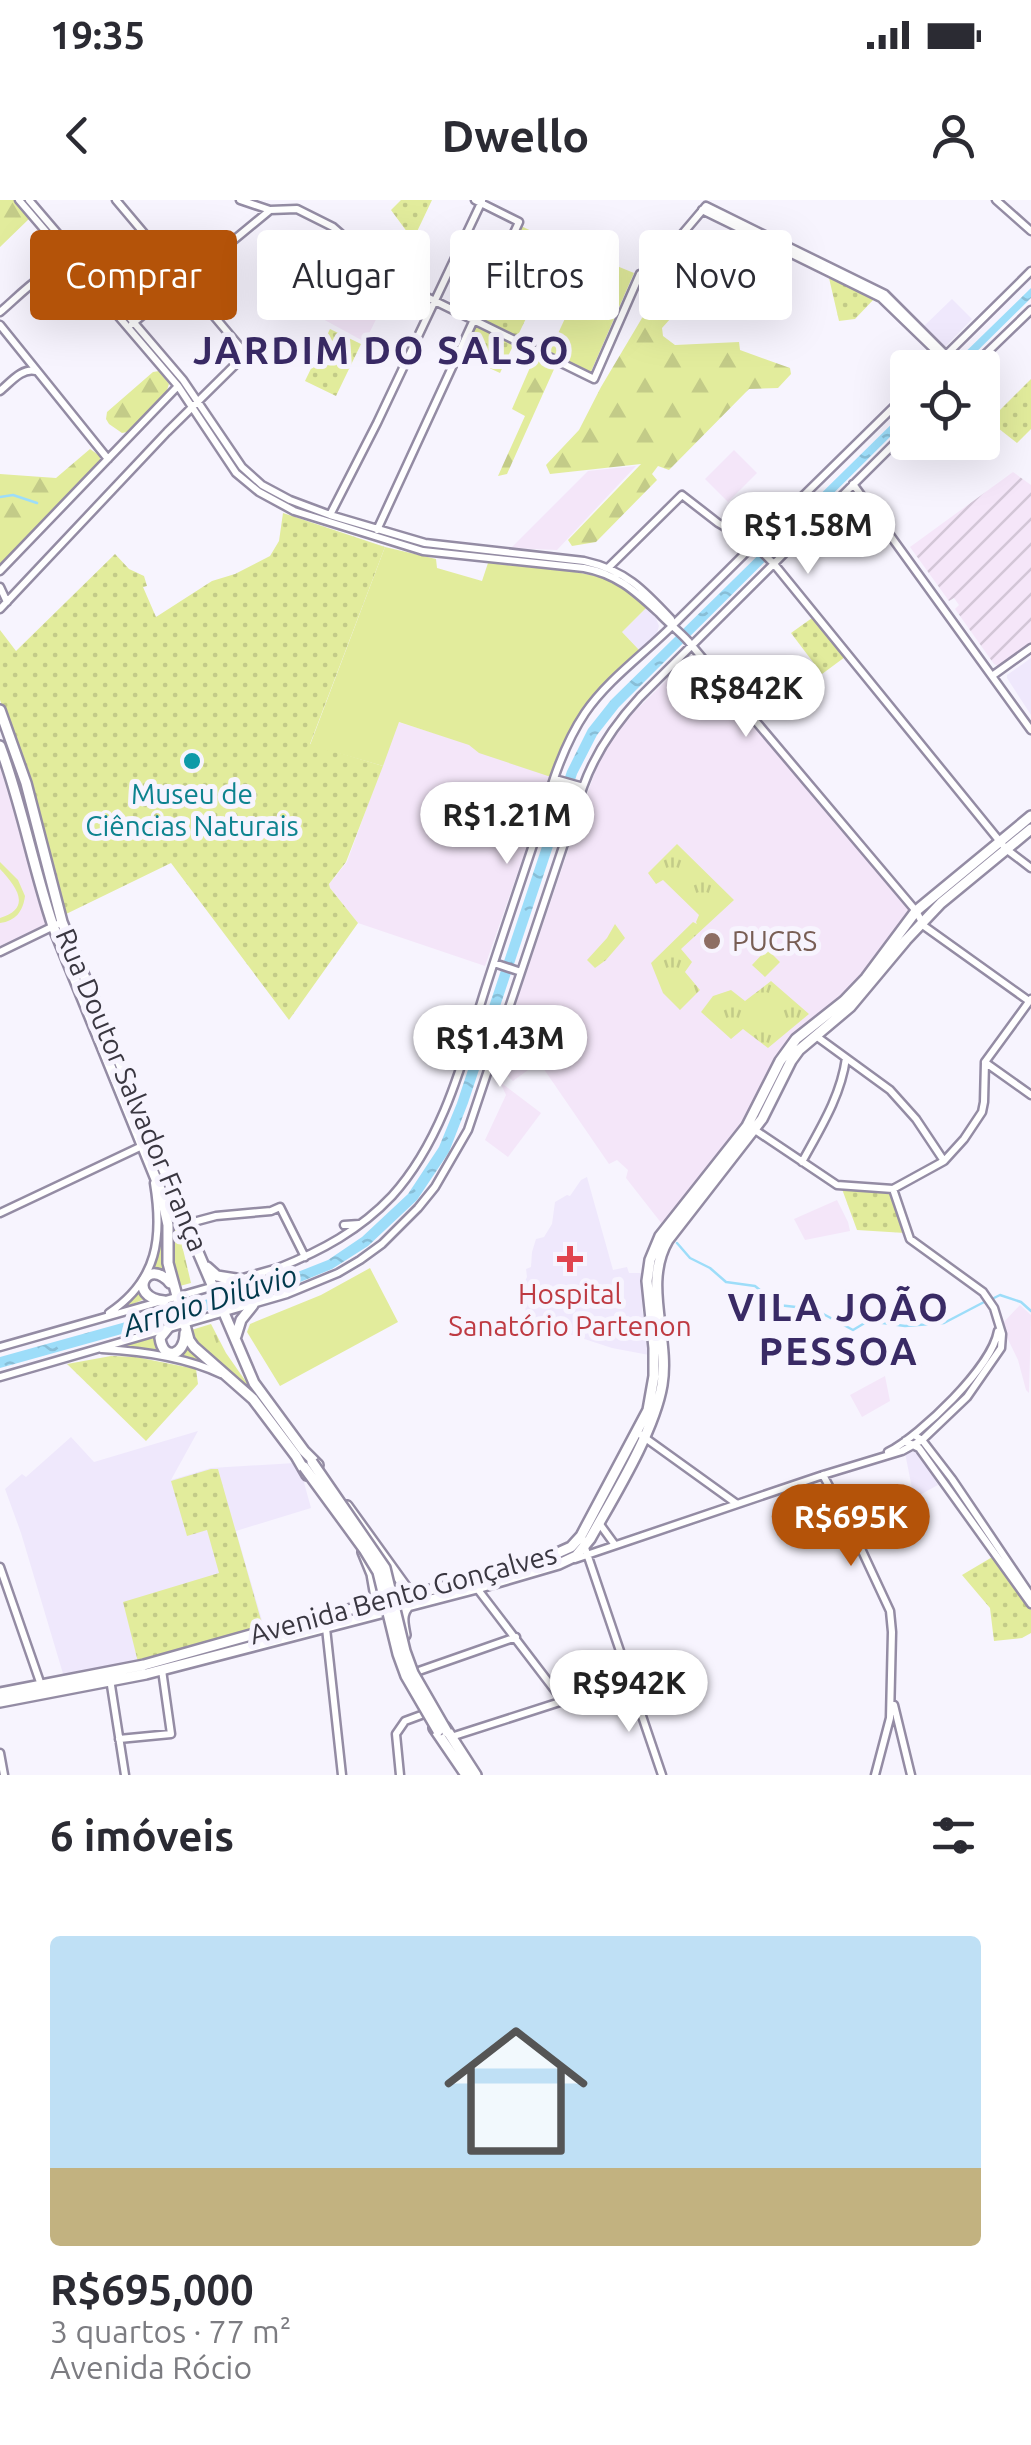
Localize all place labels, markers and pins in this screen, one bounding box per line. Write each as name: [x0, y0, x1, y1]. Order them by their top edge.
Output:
pin: R$1.58M: [716, 492, 900, 577]
pin: R$842K: [665, 655, 827, 740]
marker: Museu de Ciências Naturais: [181, 750, 203, 772]
place label: Museu de Ciências Naturais: [85, 778, 299, 841]
pin: R$1.21M: [415, 782, 599, 867]
place label: PUCRS: [732, 925, 817, 956]
marker: PUCRS: [701, 930, 723, 952]
pin: R$1.43M: [408, 1005, 592, 1090]
marker: Hospital Sanatório Partenon: [557, 1246, 583, 1272]
place label: Hospital Sanatório Partenon: [448, 1278, 692, 1341]
pin: R$695K: [770, 1484, 932, 1569]
pin: R$942K: [548, 1650, 710, 1735]

